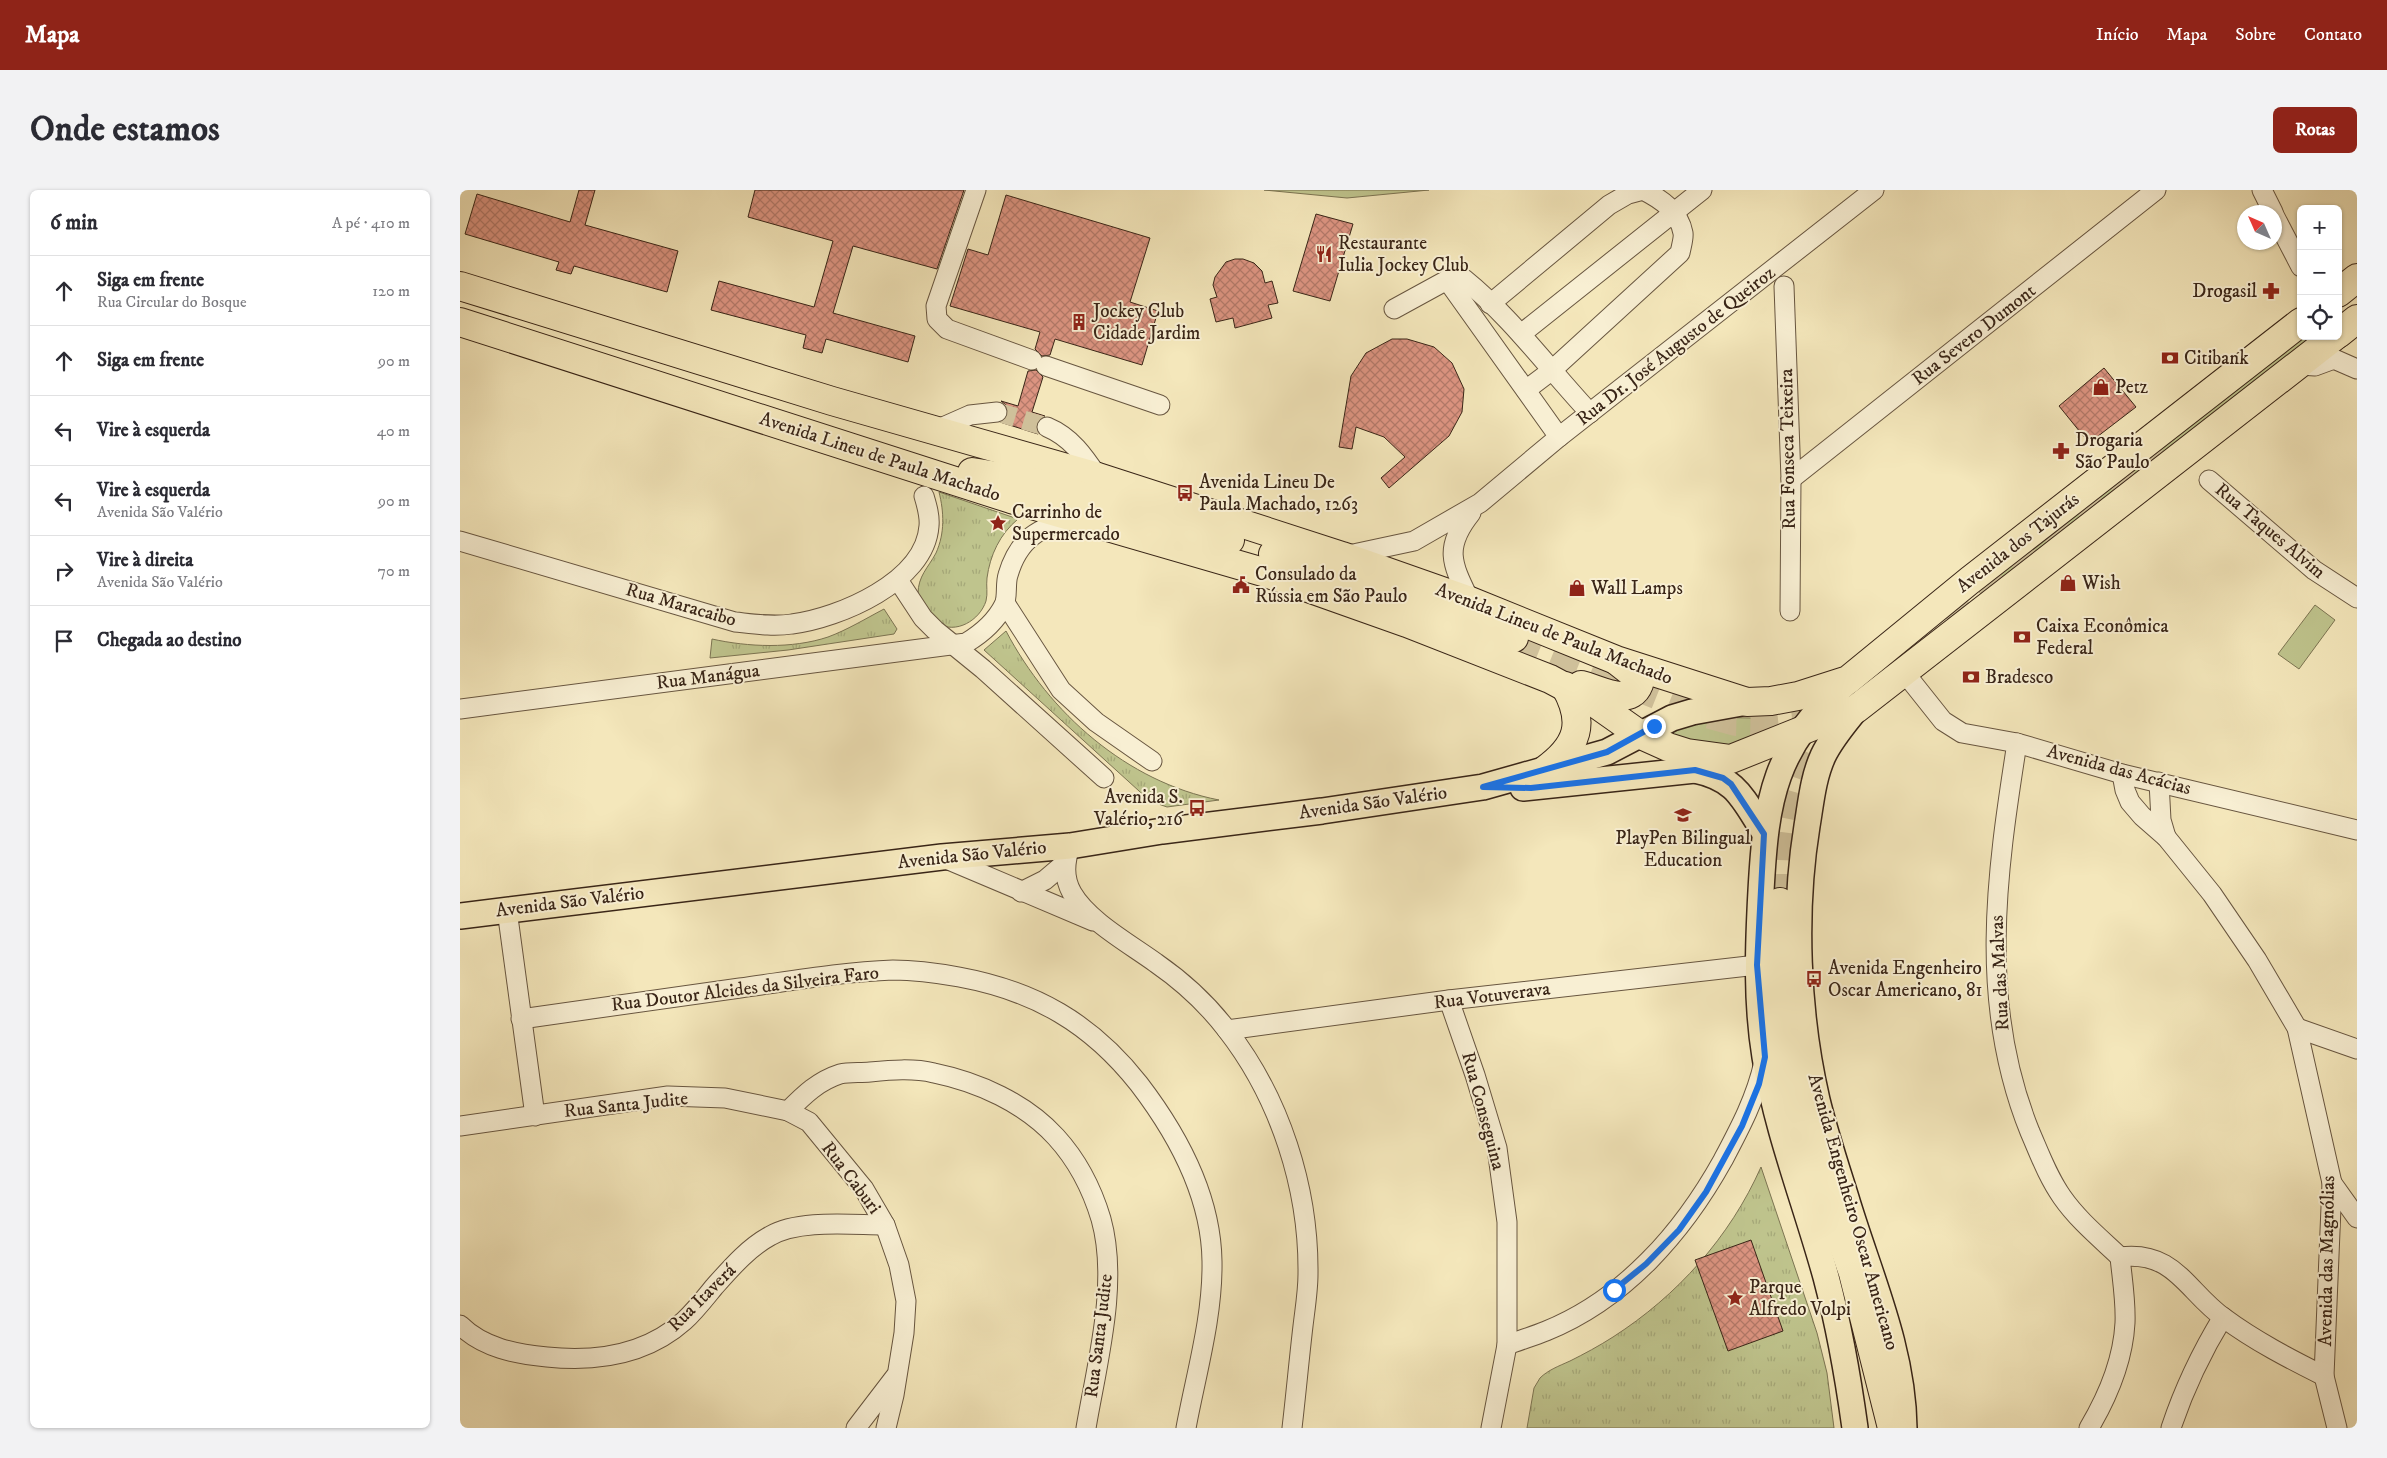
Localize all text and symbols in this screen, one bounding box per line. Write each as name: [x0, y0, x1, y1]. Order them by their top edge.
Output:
text: Mapa: [25, 20, 79, 50]
text: Início: [2096, 24, 2139, 46]
text: Mapa: [2167, 24, 2207, 46]
text: Sobre: [2235, 24, 2276, 46]
text: Contato: [2304, 24, 2362, 46]
button: Rotas: [2273, 107, 2357, 153]
text: Onde estamos: [30, 108, 220, 152]
north arrow: [2237, 205, 2282, 250]
map controls: [2297, 205, 2342, 340]
button: +: [2297, 205, 2342, 250]
text: 6 min: [50, 210, 98, 236]
text: A pé · 410 m: [332, 213, 410, 233]
place label: Restaurante Iulia Jockey Club: [1338, 232, 1469, 277]
restaurant icon: Restaurante Iulia Jockey Club: [1314, 244, 1334, 264]
button: −: [2297, 250, 2342, 295]
street label: Rua Dr. José Augusto de Queiroz: [1572, 261, 1780, 431]
text: Siga em frente: [97, 269, 204, 292]
icon: ahead: [50, 277, 78, 305]
street label: Rua Severo Dumont: [1907, 279, 2041, 391]
place label: Drogasil: [2192, 280, 2257, 303]
text: 120 m: [372, 281, 410, 301]
pharmacy icon: Drogasil: [2261, 281, 2281, 301]
text: Rua Circular do Bosque: [97, 292, 247, 312]
button: locate: [2297, 295, 2342, 340]
place label: Jockey Club Cidade Jardim: [1091, 300, 1200, 345]
building icon: Jockey Club Cidade Jardim: [1069, 312, 1089, 332]
icon: ahead: [50, 347, 78, 375]
place label: Citibank: [2184, 347, 2249, 370]
bank icon: Citibank: [2160, 348, 2180, 368]
text: Siga em frente: [97, 349, 204, 372]
text: 90 m: [378, 351, 410, 371]
street label: Rua Fonseca Teixeira: [1775, 368, 1801, 530]
place label: Petz: [2115, 376, 2148, 399]
shop icon: Petz: [2091, 377, 2111, 397]
street label: Avenida Lineu de Paula Machado: [757, 407, 1003, 507]
icon: left: [50, 417, 78, 445]
text: Vire à esquerda: [97, 419, 210, 442]
text: 40 m: [377, 421, 410, 441]
place label: Drogaria São Paulo: [2075, 429, 2150, 474]
pharmacy icon: Drogaria São Paulo: [2051, 441, 2071, 461]
place label: Avenida Lineu De Paula Machado, 1263: [1199, 471, 1358, 516]
street label: Rua Taques Alvim: [2210, 478, 2330, 585]
text: Vire à esquerda: [97, 479, 210, 502]
bus stop icon: Avenida Lineu De Paula Machado, 1263: [1175, 483, 1195, 503]
icon: left: [50, 487, 78, 515]
street label: Avenida dos Tajurás: [1952, 488, 2084, 598]
text: 90 m: [378, 491, 410, 511]
place label: Carrinho de Supermercado: [1012, 501, 1120, 546]
text: Avenida São Valério: [97, 502, 223, 522]
place icon: Carrinho de Supermercado: [988, 513, 1008, 533]
text: Vire à direita: [97, 549, 193, 572]
icon: right: [50, 557, 78, 585]
text: 70 m: [378, 561, 410, 581]
place label: Consulado da Rússia em São Paulo: [1255, 563, 1407, 608]
text: Avenida São Valério: [97, 572, 223, 592]
place label: Wish: [2081, 572, 2121, 595]
shop icon: Wish: [2058, 573, 2078, 593]
public building icon: Consulado da Rússia em São Paulo: [1231, 575, 1251, 595]
place label: Wall Lamps: [1590, 577, 1683, 600]
street label: Rua Maracaibo: [623, 578, 739, 632]
street label: Avenida Lineu de Paula Machado: [1432, 578, 1676, 690]
shop icon: Wall Lamps: [1567, 578, 1587, 598]
place label: Caixa Econômica Federal: [2036, 615, 2169, 660]
icon: arrive: [50, 627, 78, 655]
bank icon: Caixa Econômica Federal: [2012, 627, 2032, 647]
text: Chegada ao destino: [97, 629, 242, 652]
street label: Rua Manágua: [655, 659, 761, 695]
place label: Bradesco: [1985, 666, 2053, 689]
bank icon: Bradesco: [1961, 667, 1981, 687]
route end: [1643, 715, 1666, 738]
street label: Avenida das Acácias: [2044, 740, 2194, 800]
street label: Avenida São Valério: [1297, 781, 1449, 825]
place label: Avenida S. Valério, 216: [1093, 786, 1184, 831]
bus stop icon: Avenida S. Valério, 216: [1187, 798, 1207, 818]
school or university icon: PlayPen Bilingual Education: [1673, 805, 1693, 825]
place label: PlayPen Bilingual Education: [1615, 827, 1751, 872]
street label: Avenida São Valério: [897, 836, 1047, 874]
street label: Avenida São Valério: [494, 881, 646, 923]
street label: Rua das Malvas: [1985, 915, 2015, 1031]
place label: Avenida Engenheiro Oscar Americano, 81: [1828, 957, 1982, 1002]
street label: Rua Doutor Alcides da Silveira Faro: [610, 961, 880, 1017]
bus stop icon: Avenida Engenheiro Oscar Americano, 81: [1804, 969, 1824, 989]
street label: Rua Votuverava: [1432, 977, 1552, 1015]
street label: Rua Conseguina: [1456, 1049, 1510, 1173]
street label: Avenida Engenheiro Oscar Americano: [1802, 1071, 1904, 1353]
street label: Rua Santa Judite: [563, 1087, 689, 1123]
street label: Rua Caburi: [816, 1137, 886, 1219]
street label: Avenida das Magnólias: [2314, 1175, 2340, 1347]
street label: Rua Itaverá: [663, 1259, 741, 1337]
street label: Rua Santa Judite: [1080, 1273, 1118, 1399]
place label: Parque Alfredo Volpi: [1749, 1276, 1851, 1321]
route start: [1603, 1279, 1626, 1302]
place icon: Parque Alfredo Volpi: [1725, 1288, 1745, 1308]

